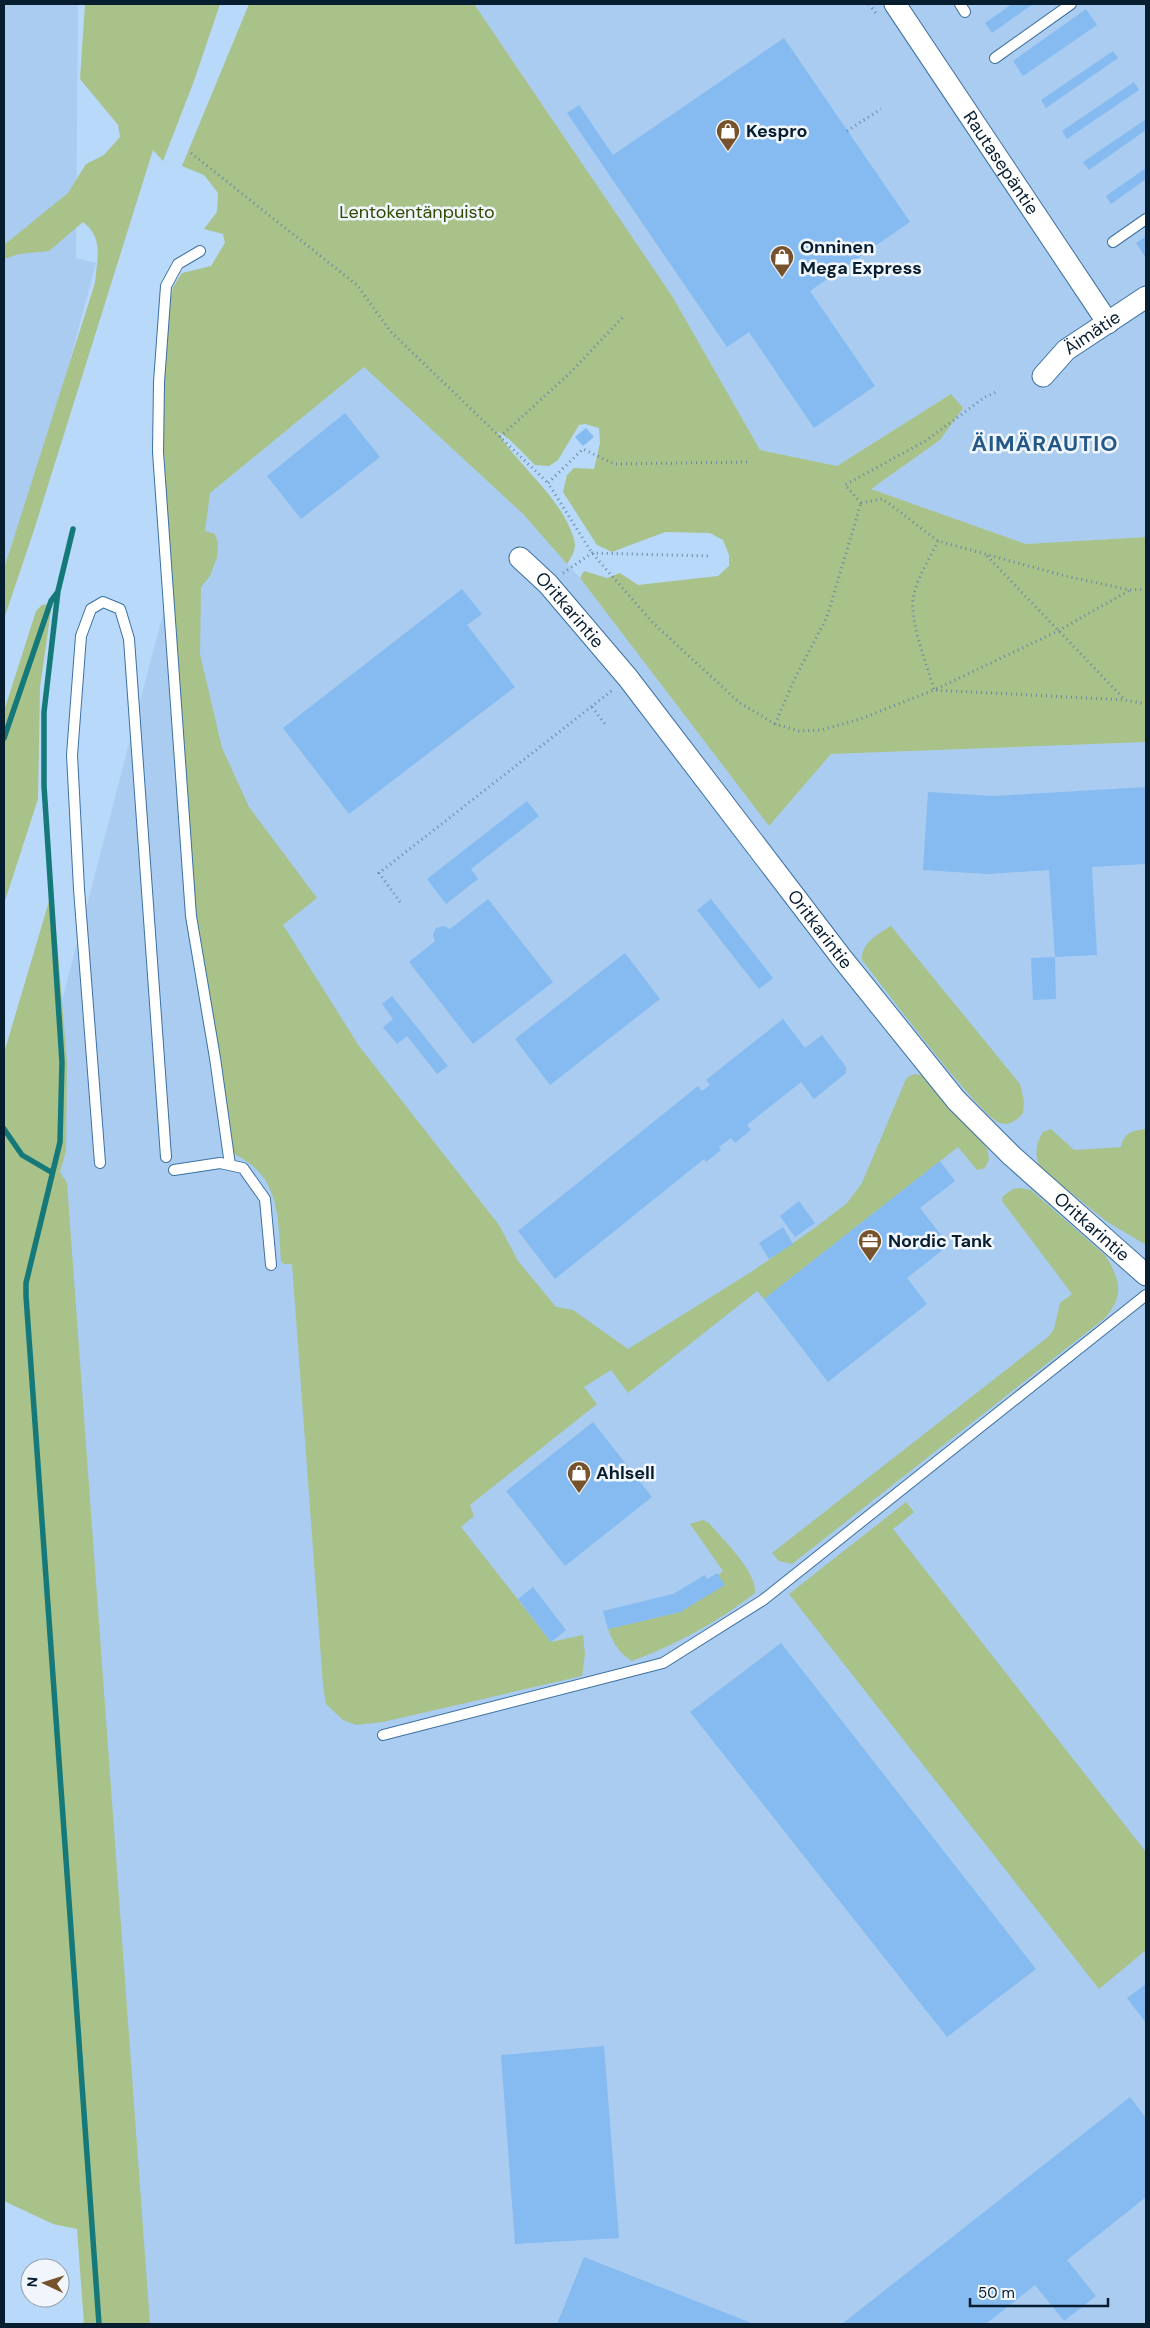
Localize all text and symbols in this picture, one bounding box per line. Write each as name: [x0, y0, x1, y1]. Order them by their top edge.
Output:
street label: Rautasepäntie: [958, 106, 1044, 219]
shop icon: Kespro: [715, 118, 741, 152]
place label: Kespro: [746, 119, 807, 143]
park label: Lentokentänpuisto: [339, 200, 495, 224]
place label: Onninen Mega Express: [800, 235, 922, 280]
shop icon: Onninen Mega Express: [769, 244, 795, 278]
street label: Äimätie: [1059, 305, 1125, 360]
district label: ÄIMÄRAUTIO: [972, 429, 1118, 458]
street label: Oritkarintie: [530, 566, 609, 653]
street label: Oritkarintie: [782, 885, 858, 974]
street label: Oritkarintie: [1049, 1187, 1135, 1267]
office icon: Nordic Tank: [857, 1228, 883, 1262]
place label: Nordic Tank: [888, 1229, 993, 1253]
shop icon: Ahlsell: [566, 1460, 592, 1494]
place label: Ahlsell: [596, 1461, 655, 1485]
north arrow: [20, 2258, 70, 2308]
text: N: [23, 2276, 41, 2288]
scale bar: [970, 2276, 1108, 2308]
text: 50 m: [978, 2283, 1015, 2303]

